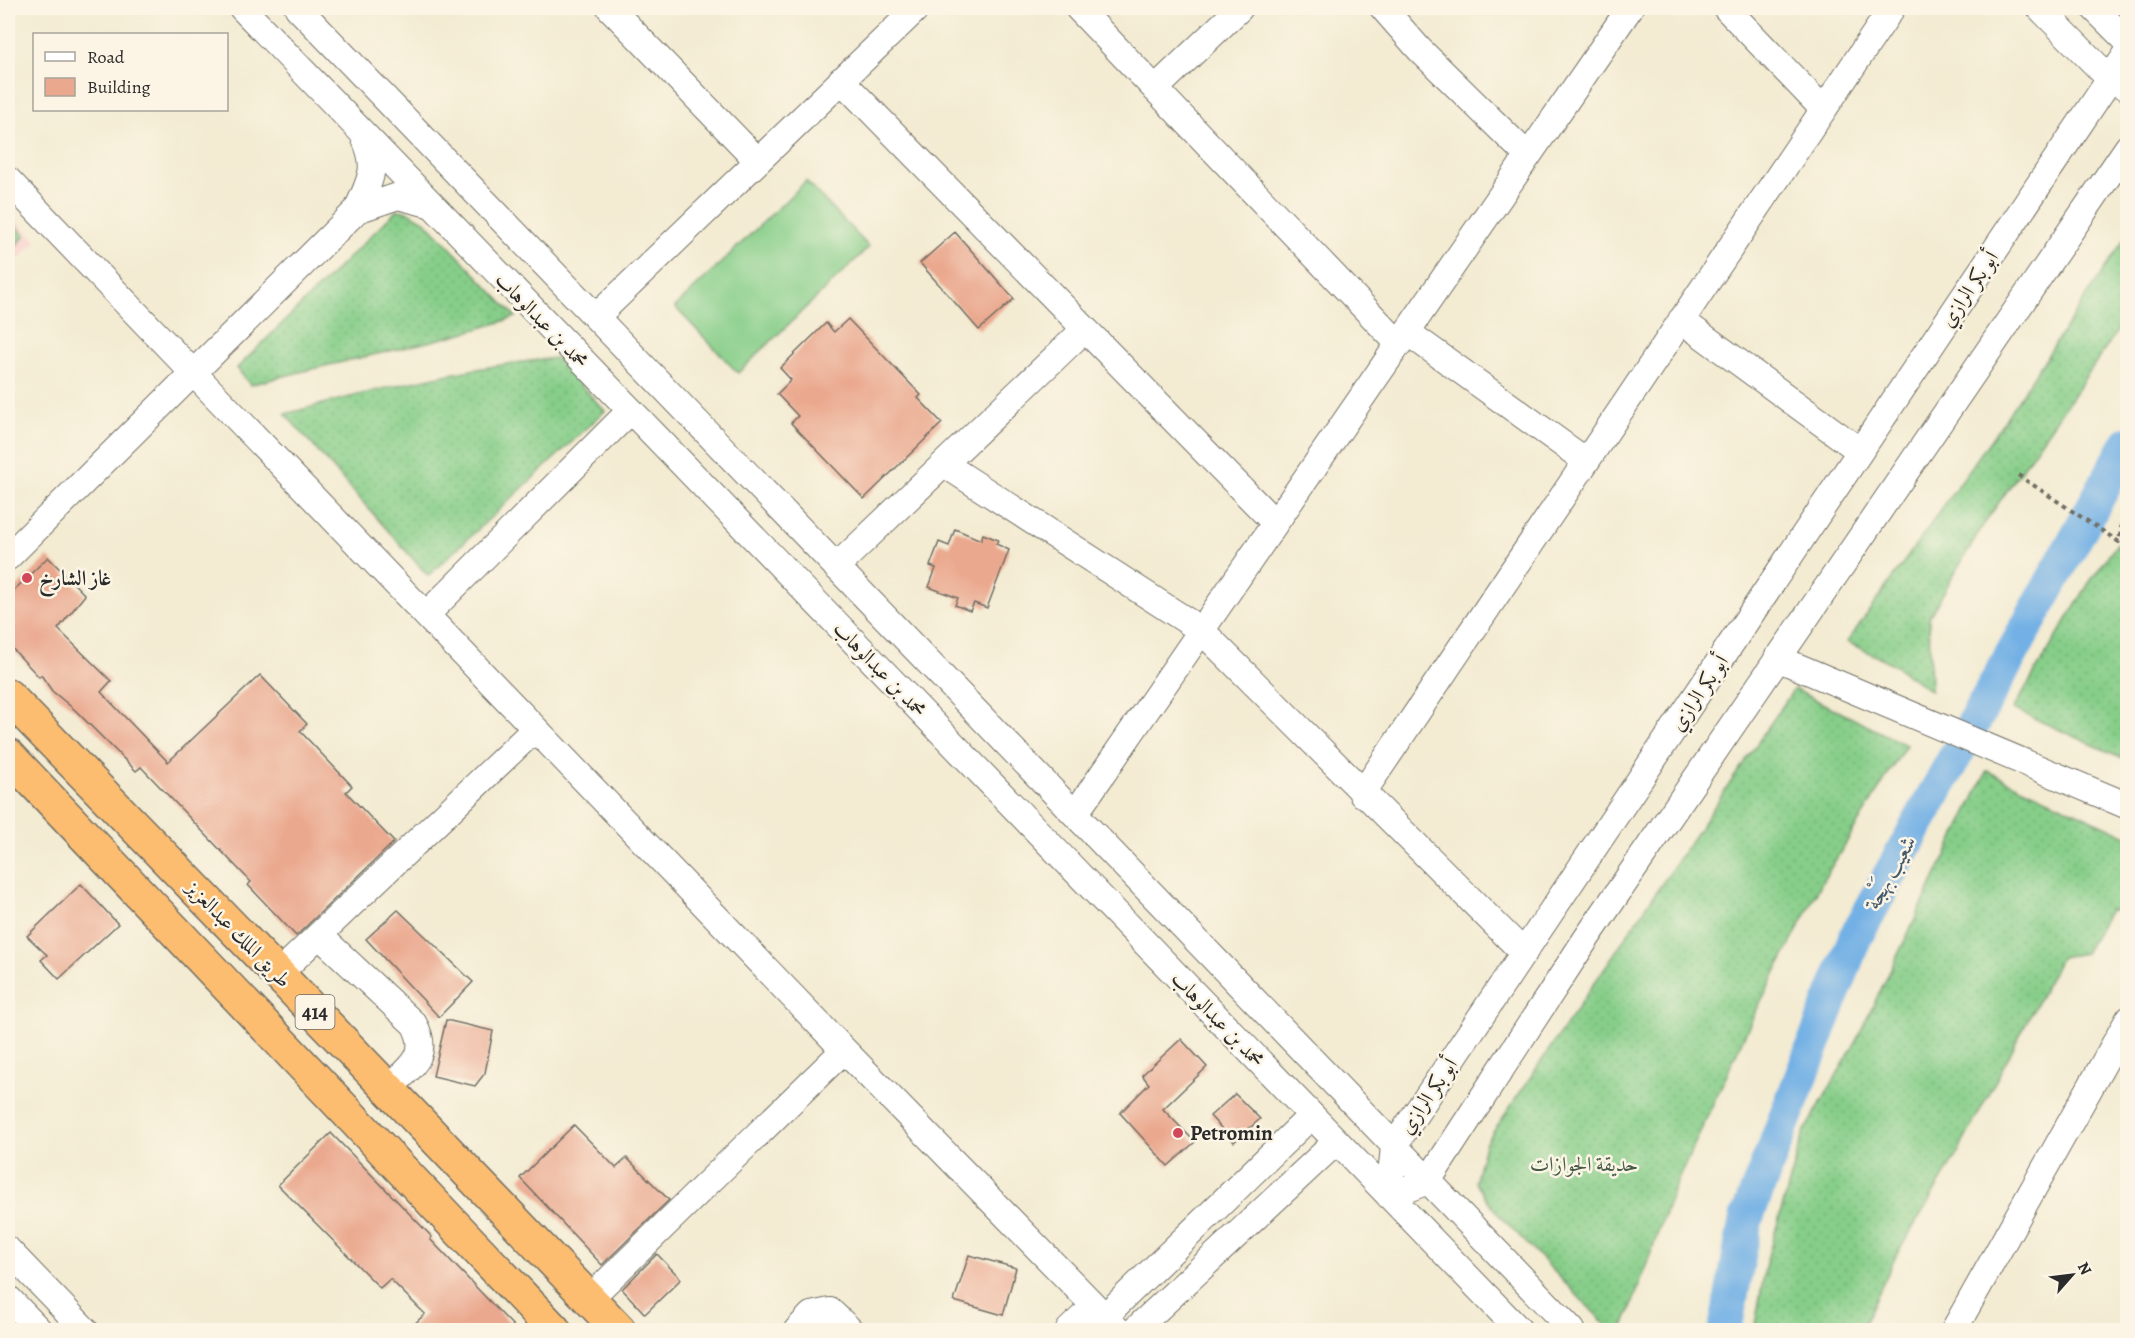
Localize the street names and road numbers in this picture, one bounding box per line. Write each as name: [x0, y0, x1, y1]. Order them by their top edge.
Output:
street label: أبو بكر الرازي: [1932, 245, 2007, 334]
street label: محمد بن عبدالوهاب: [489, 266, 595, 374]
street label: محمد بن عبدالوهاب: [827, 615, 933, 723]
street label: أبو بكر الرازي: [1662, 649, 1737, 738]
street label: طريق الملك عبدالعزيز: [179, 873, 298, 994]
street label: محمد بن عبدالوهاب: [1165, 965, 1271, 1073]
road number: 414: [296, 995, 334, 1029]
street label: أبو بكر الرازي: [1391, 1052, 1466, 1141]

